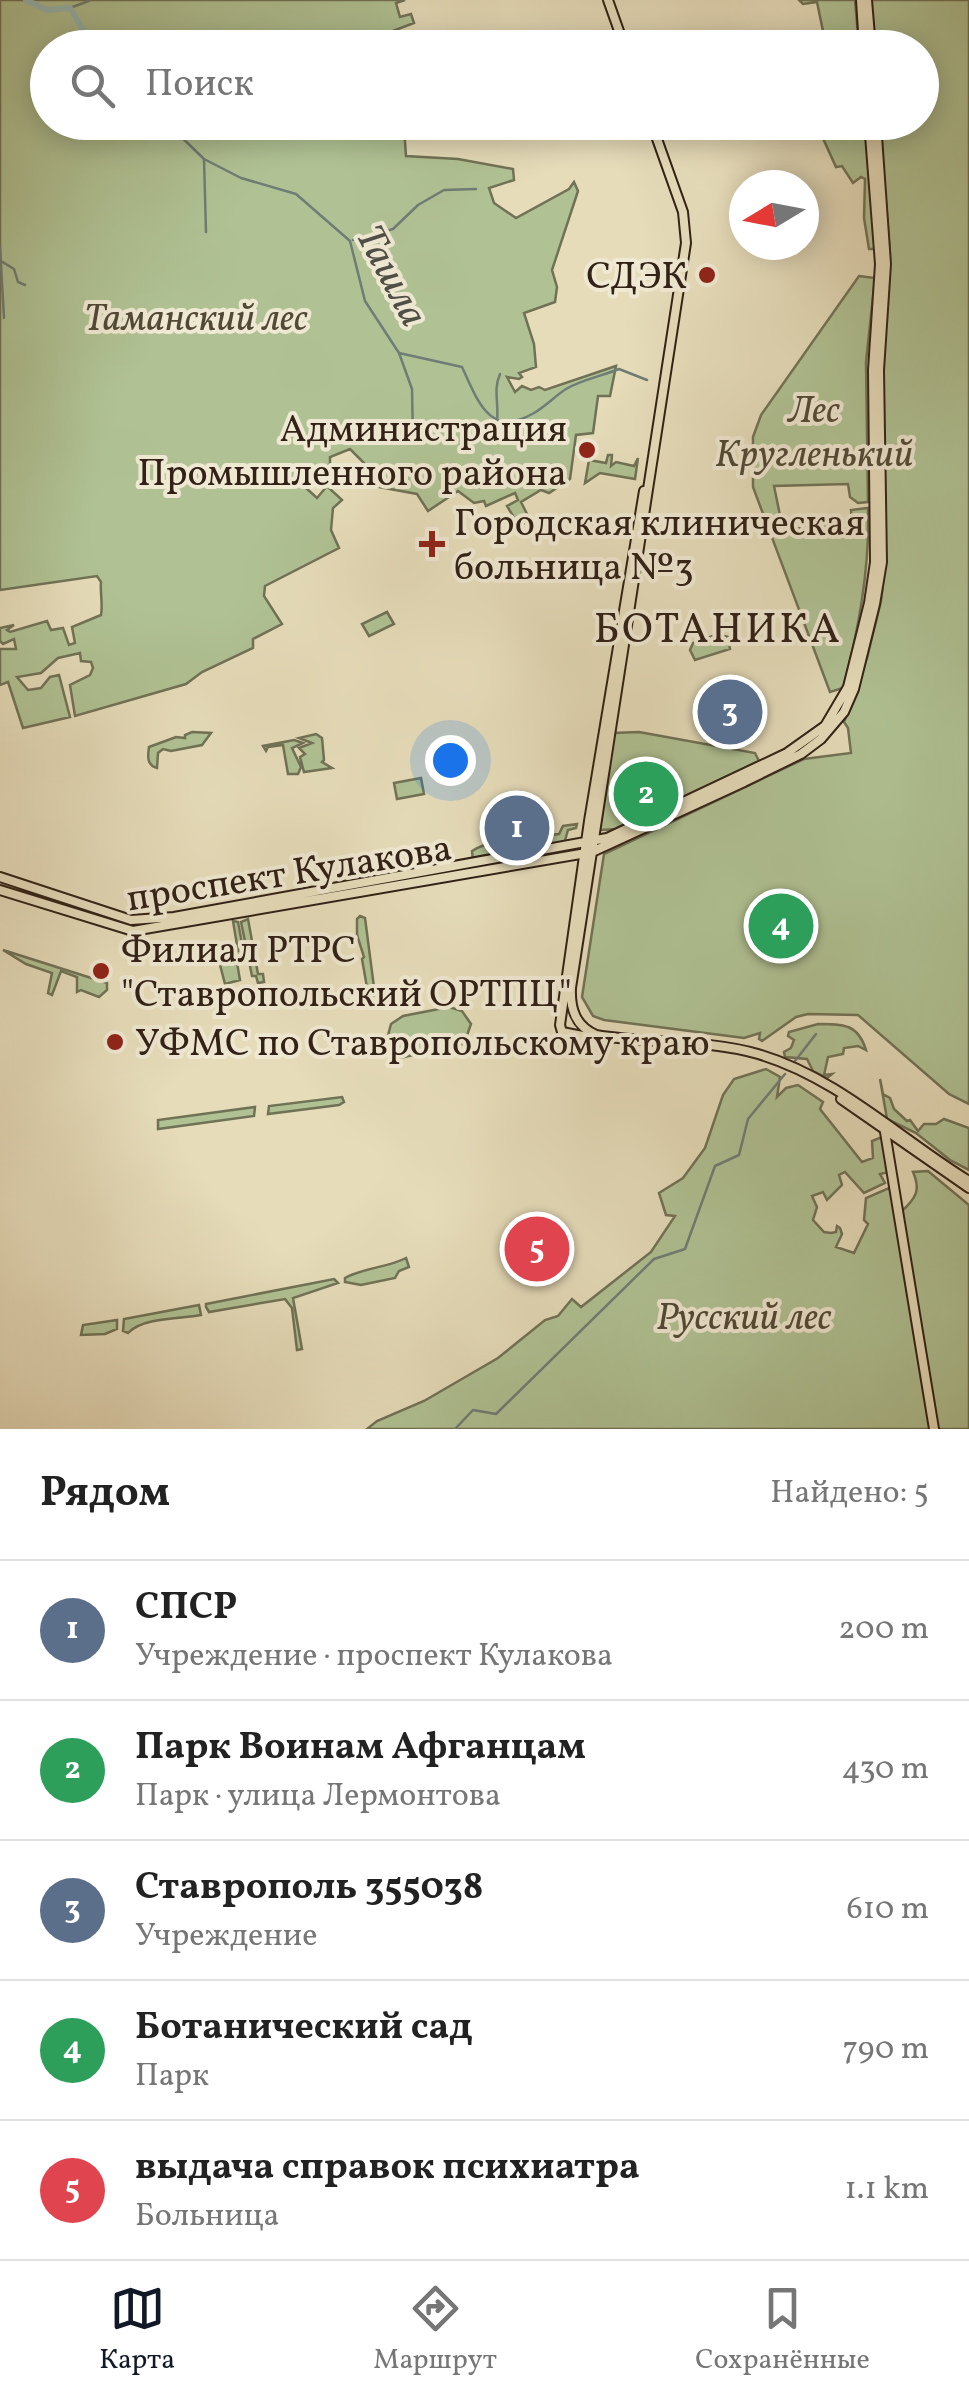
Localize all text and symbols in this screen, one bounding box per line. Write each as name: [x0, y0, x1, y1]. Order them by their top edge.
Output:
search box: [30, 30, 939, 140]
icon: search: [65, 58, 120, 113]
text: Поиск: [145, 59, 254, 112]
north arrow: [729, 170, 819, 260]
water label: Ташла: [340, 216, 439, 337]
place label: СДЭК: [586, 252, 687, 305]
marker: СДЭК: [696, 264, 718, 286]
park label: Таманский лес: [84, 294, 308, 347]
park label: Лес Кругленький: [715, 386, 913, 483]
place label: Администрация Промышленного района: [138, 405, 567, 502]
marker: Администрация Промышленного района: [576, 439, 598, 461]
place label: Городская клиническая больница №3: [454, 499, 865, 596]
marker: Городская клиническая больница №3: [419, 531, 445, 557]
district label: БОТАНИКА: [594, 602, 842, 661]
pin: 3: [698, 674, 762, 750]
your location: [425, 735, 476, 786]
pin: 2: [614, 756, 678, 832]
pin: 1: [484, 790, 550, 866]
street label: проспект Кулакова: [123, 824, 456, 927]
pin: 4: [748, 888, 814, 964]
place label: Филиал РТРС "Ставропольский ОРТПЦ": [121, 926, 572, 1023]
marker: Филиал РТРС "Ставропольский ОРТПЦ": [90, 960, 112, 982]
place label: УФМС по Ставропольскому краю: [135, 1019, 710, 1072]
marker: УФМС по Ставропольскому краю: [104, 1031, 126, 1053]
pin: 5: [504, 1212, 570, 1286]
park label: Русский лес: [656, 1293, 832, 1346]
text: Рядом: [40, 1465, 170, 1524]
text: Найдено: 5: [770, 1472, 929, 1516]
text: СПСР: [135, 1582, 237, 1635]
text: 1: [66, 1608, 79, 1652]
text: 200 m: [838, 1608, 929, 1652]
text: Учреждение · проспект Кулакова: [135, 1635, 613, 1679]
text: Парк Воинам Афганцам: [135, 1722, 586, 1775]
text: 2: [64, 1748, 81, 1792]
text: 430 m: [841, 1748, 929, 1792]
text: Парк · улица Лермонтова: [135, 1775, 501, 1819]
text: Ставрополь 355038: [135, 1862, 484, 1915]
text: 3: [64, 1888, 81, 1932]
text: 610 m: [846, 1888, 929, 1932]
text: Учреждение: [135, 1915, 317, 1959]
text: Ботанический сад: [135, 2002, 473, 2055]
text: 4: [63, 2028, 82, 2072]
text: 790 m: [843, 2028, 929, 2072]
text: Парк: [135, 2055, 209, 2099]
text: выдача справок психиатра: [135, 2142, 640, 2195]
text: 5: [65, 2168, 80, 2212]
text: 1.1 km: [844, 2168, 929, 2212]
text: Больница: [135, 2195, 279, 2239]
tab: Карта: [99, 2281, 175, 2380]
tab: Маршрут: [373, 2281, 497, 2380]
tab: Сохранённые: [695, 2281, 870, 2380]

